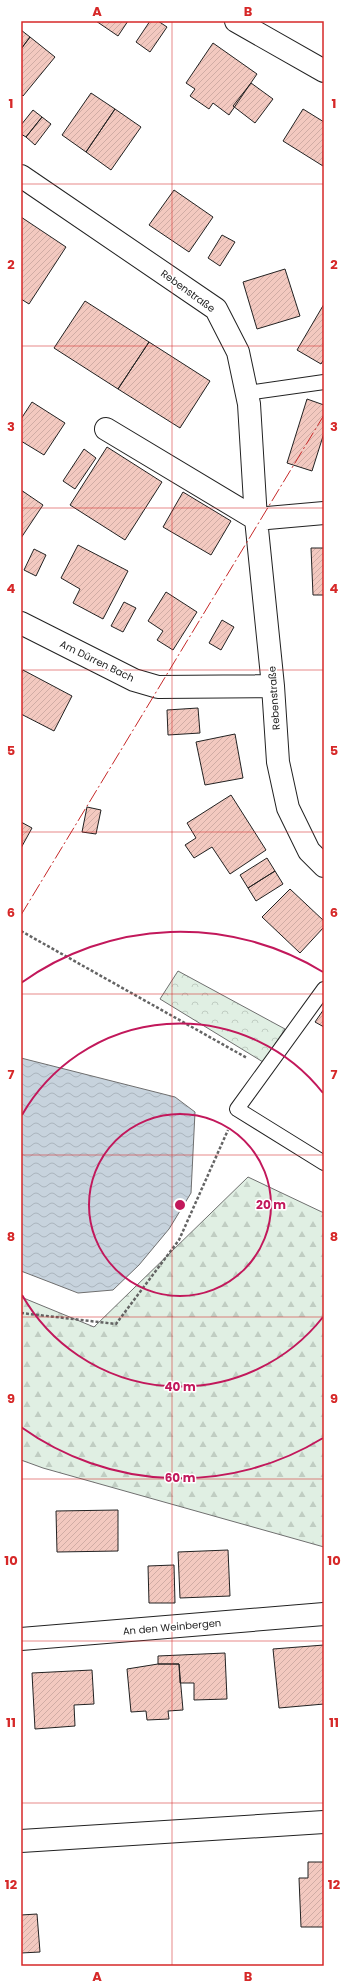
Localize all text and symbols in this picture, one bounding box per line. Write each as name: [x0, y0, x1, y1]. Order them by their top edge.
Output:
text: A: [92, 2, 102, 21]
text: B: [244, 2, 253, 21]
text: 1: [9, 94, 13, 113]
text: 1: [332, 94, 336, 113]
text: 2: [7, 255, 15, 274]
text: 2: [330, 255, 338, 274]
street label: Rebenstraße: [158, 266, 218, 316]
text: 3: [7, 417, 15, 436]
text: 3: [330, 417, 338, 436]
text: 4: [7, 579, 16, 598]
text: 4: [330, 579, 339, 598]
street label: Am Dürren Bach: [57, 636, 137, 686]
street label: Rebenstraße: [264, 666, 284, 730]
text: 5: [7, 741, 15, 760]
text: 5: [330, 741, 338, 760]
text: 6: [7, 903, 15, 922]
text: 6: [330, 903, 338, 922]
text: 7: [8, 1065, 15, 1084]
text: 7: [331, 1065, 338, 1084]
text: 20 m: [256, 1196, 286, 1213]
centre of rings: [173, 1198, 187, 1212]
text: 8: [7, 1227, 15, 1246]
text: 8: [330, 1227, 338, 1246]
text: 40 m: [164, 1378, 196, 1395]
text: 9: [7, 1389, 15, 1408]
text: 9: [330, 1389, 338, 1408]
text: 60 m: [165, 1469, 196, 1486]
text: 10: [4, 1551, 18, 1570]
text: 10: [327, 1551, 341, 1570]
street label: An den Weinbergen: [122, 1615, 222, 1639]
text: 11: [6, 1713, 16, 1732]
text: 11: [329, 1713, 339, 1732]
text: 12: [5, 1875, 18, 1894]
text: 12: [328, 1875, 341, 1894]
text: A: [92, 1967, 102, 1986]
text: B: [244, 1967, 253, 1986]

